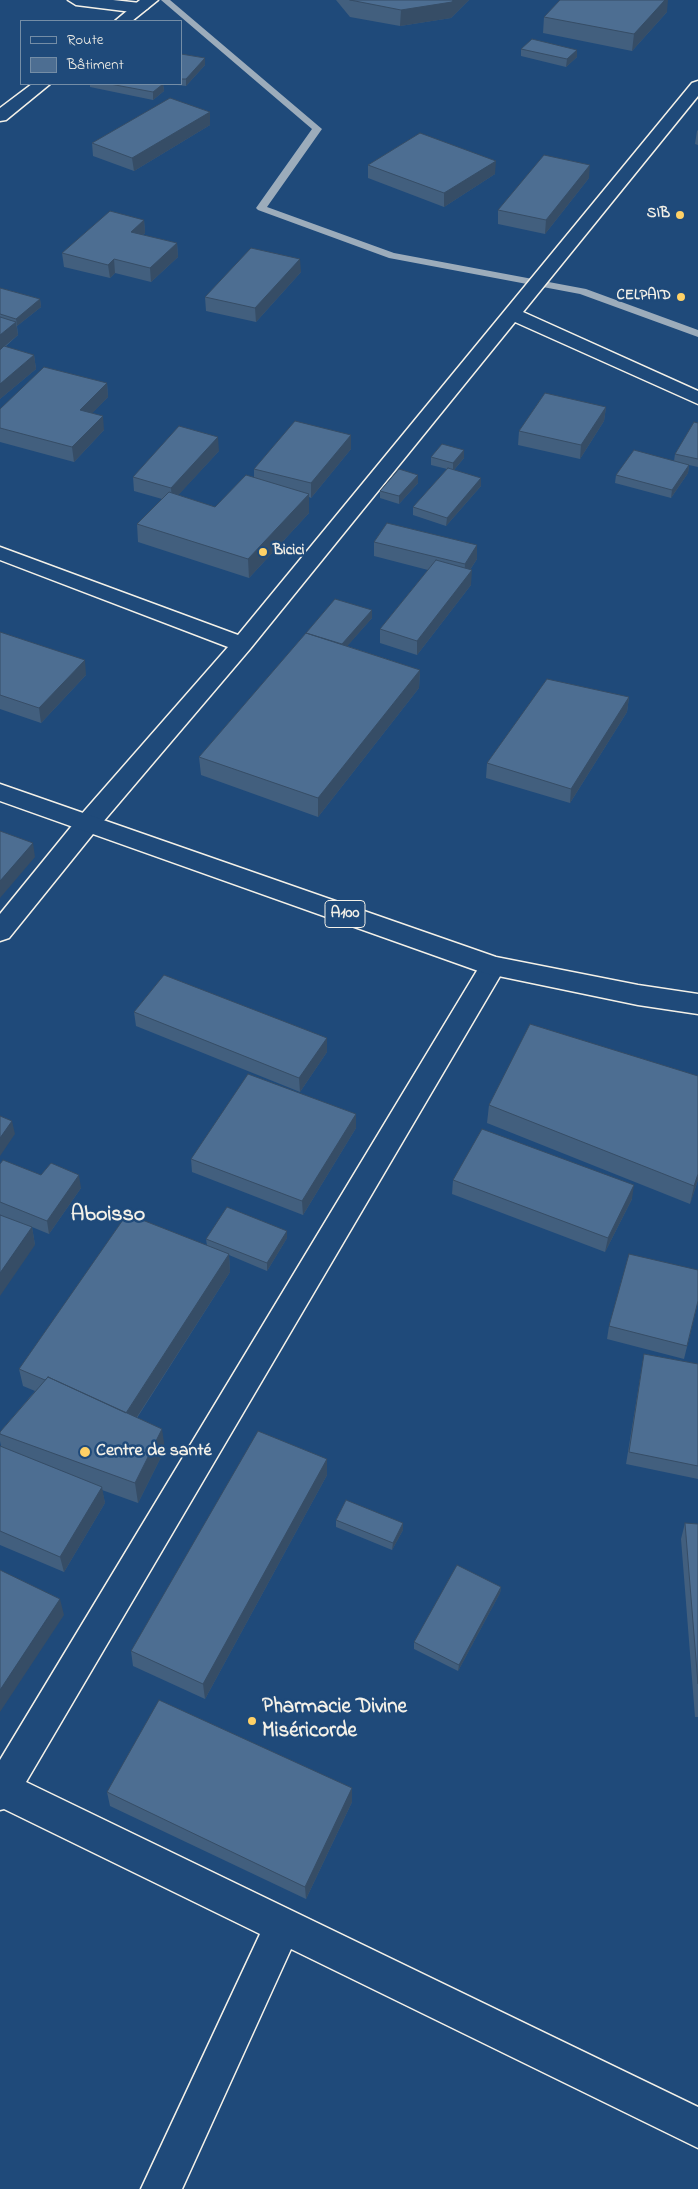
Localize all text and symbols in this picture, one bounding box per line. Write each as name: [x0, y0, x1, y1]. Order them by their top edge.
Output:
legend: [20, 20, 182, 85]
text: Route: [67, 29, 103, 51]
text: Bâtiment: [67, 54, 124, 76]
place label: SIB: [647, 206, 670, 224]
marker: SIB: [674, 209, 686, 221]
place label: CELPAID: [617, 288, 671, 306]
marker: CELPAID: [675, 291, 687, 303]
place label: Bicici: [273, 543, 305, 561]
marker: Bicici: [257, 546, 269, 558]
road number: A100: [325, 901, 365, 928]
district label: Aboisso: [71, 1203, 145, 1229]
place label: Centre de santé: [96, 1441, 212, 1463]
marker: Centre de santé: [78, 1445, 92, 1459]
place label: Pharmacie Divine Miséricorde: [262, 1696, 407, 1746]
marker: Pharmacie Divine Miséricorde: [246, 1715, 258, 1727]

